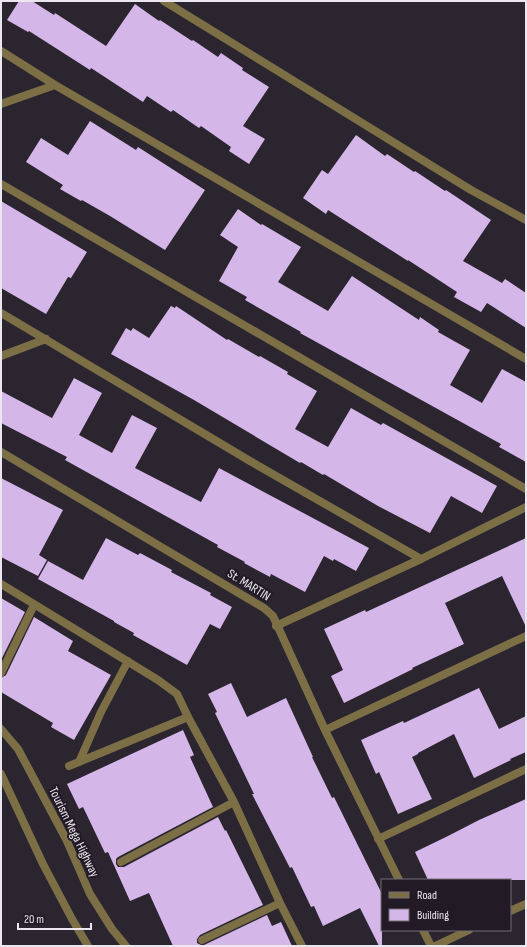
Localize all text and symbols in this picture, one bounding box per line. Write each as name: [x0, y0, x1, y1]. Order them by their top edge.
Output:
street label: St. MARTIN: [224, 566, 274, 604]
street label: Tourism Mega Highway: [45, 784, 103, 880]
legend: [381, 879, 511, 931]
text: Road: [417, 888, 437, 903]
scale bar: [18, 905, 91, 931]
text: Building: [417, 908, 449, 923]
text: 20 m: [24, 912, 44, 927]

